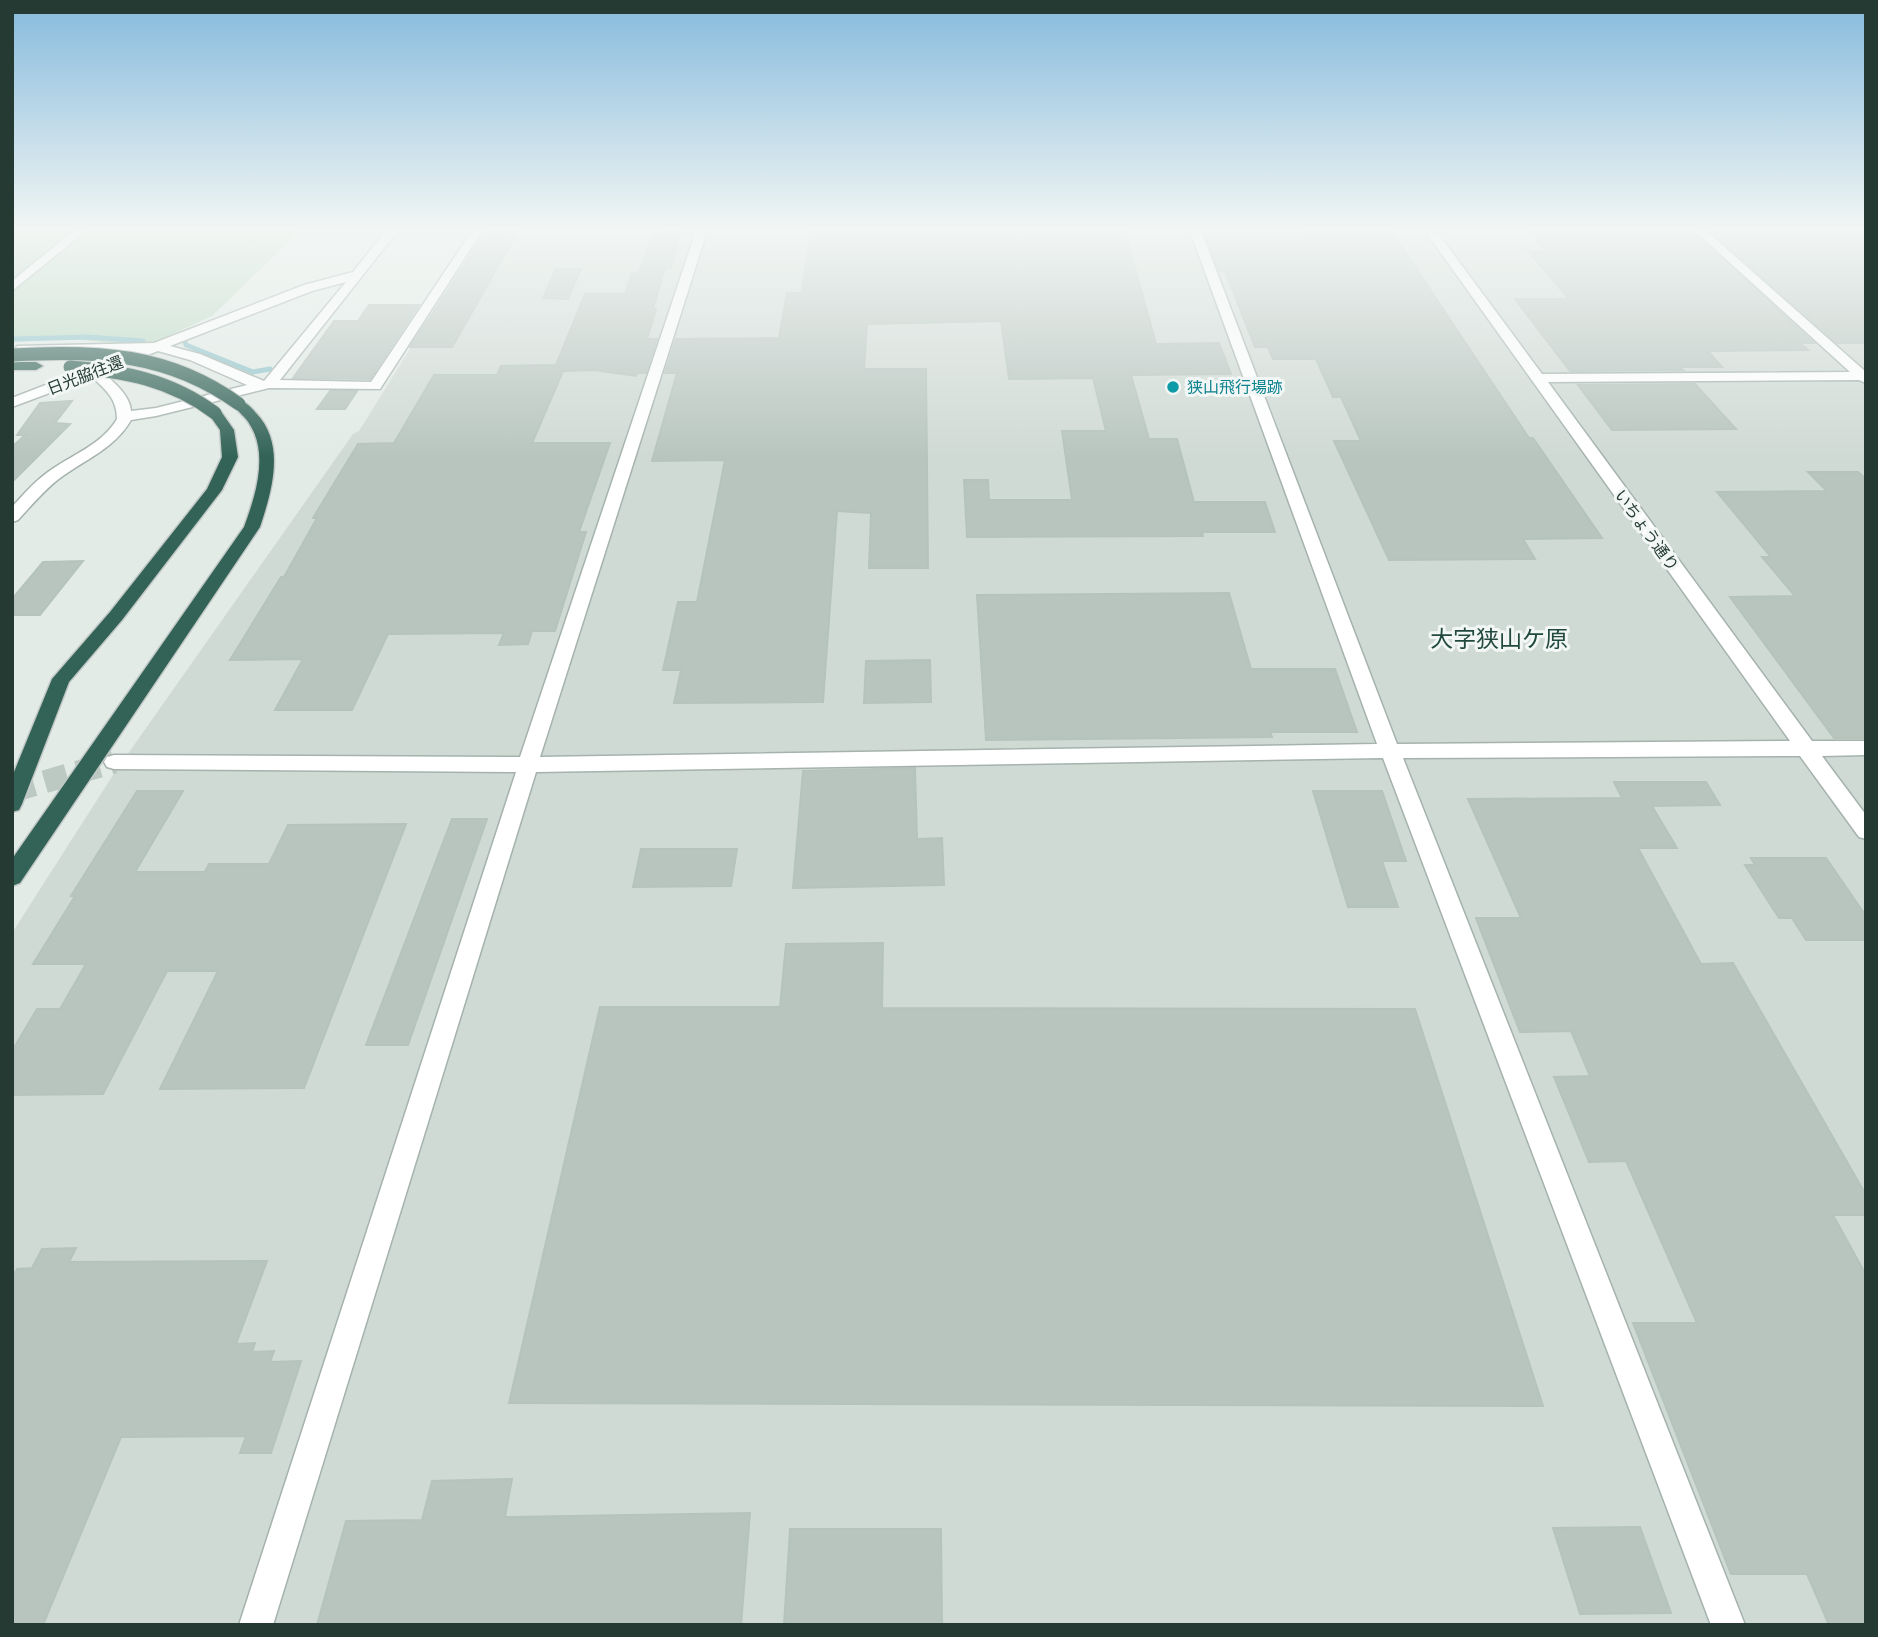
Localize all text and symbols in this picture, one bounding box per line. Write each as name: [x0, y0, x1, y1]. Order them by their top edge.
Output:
street label: 日光脇往還: [44, 351, 126, 399]
place label: 狭山飛行場跡: [1187, 377, 1283, 397]
marker: 狭山飛行場跡: [1165, 379, 1181, 395]
street label: いちょう通り: [1611, 485, 1683, 575]
district label: 大字狭山ケ原: [1430, 624, 1568, 653]

